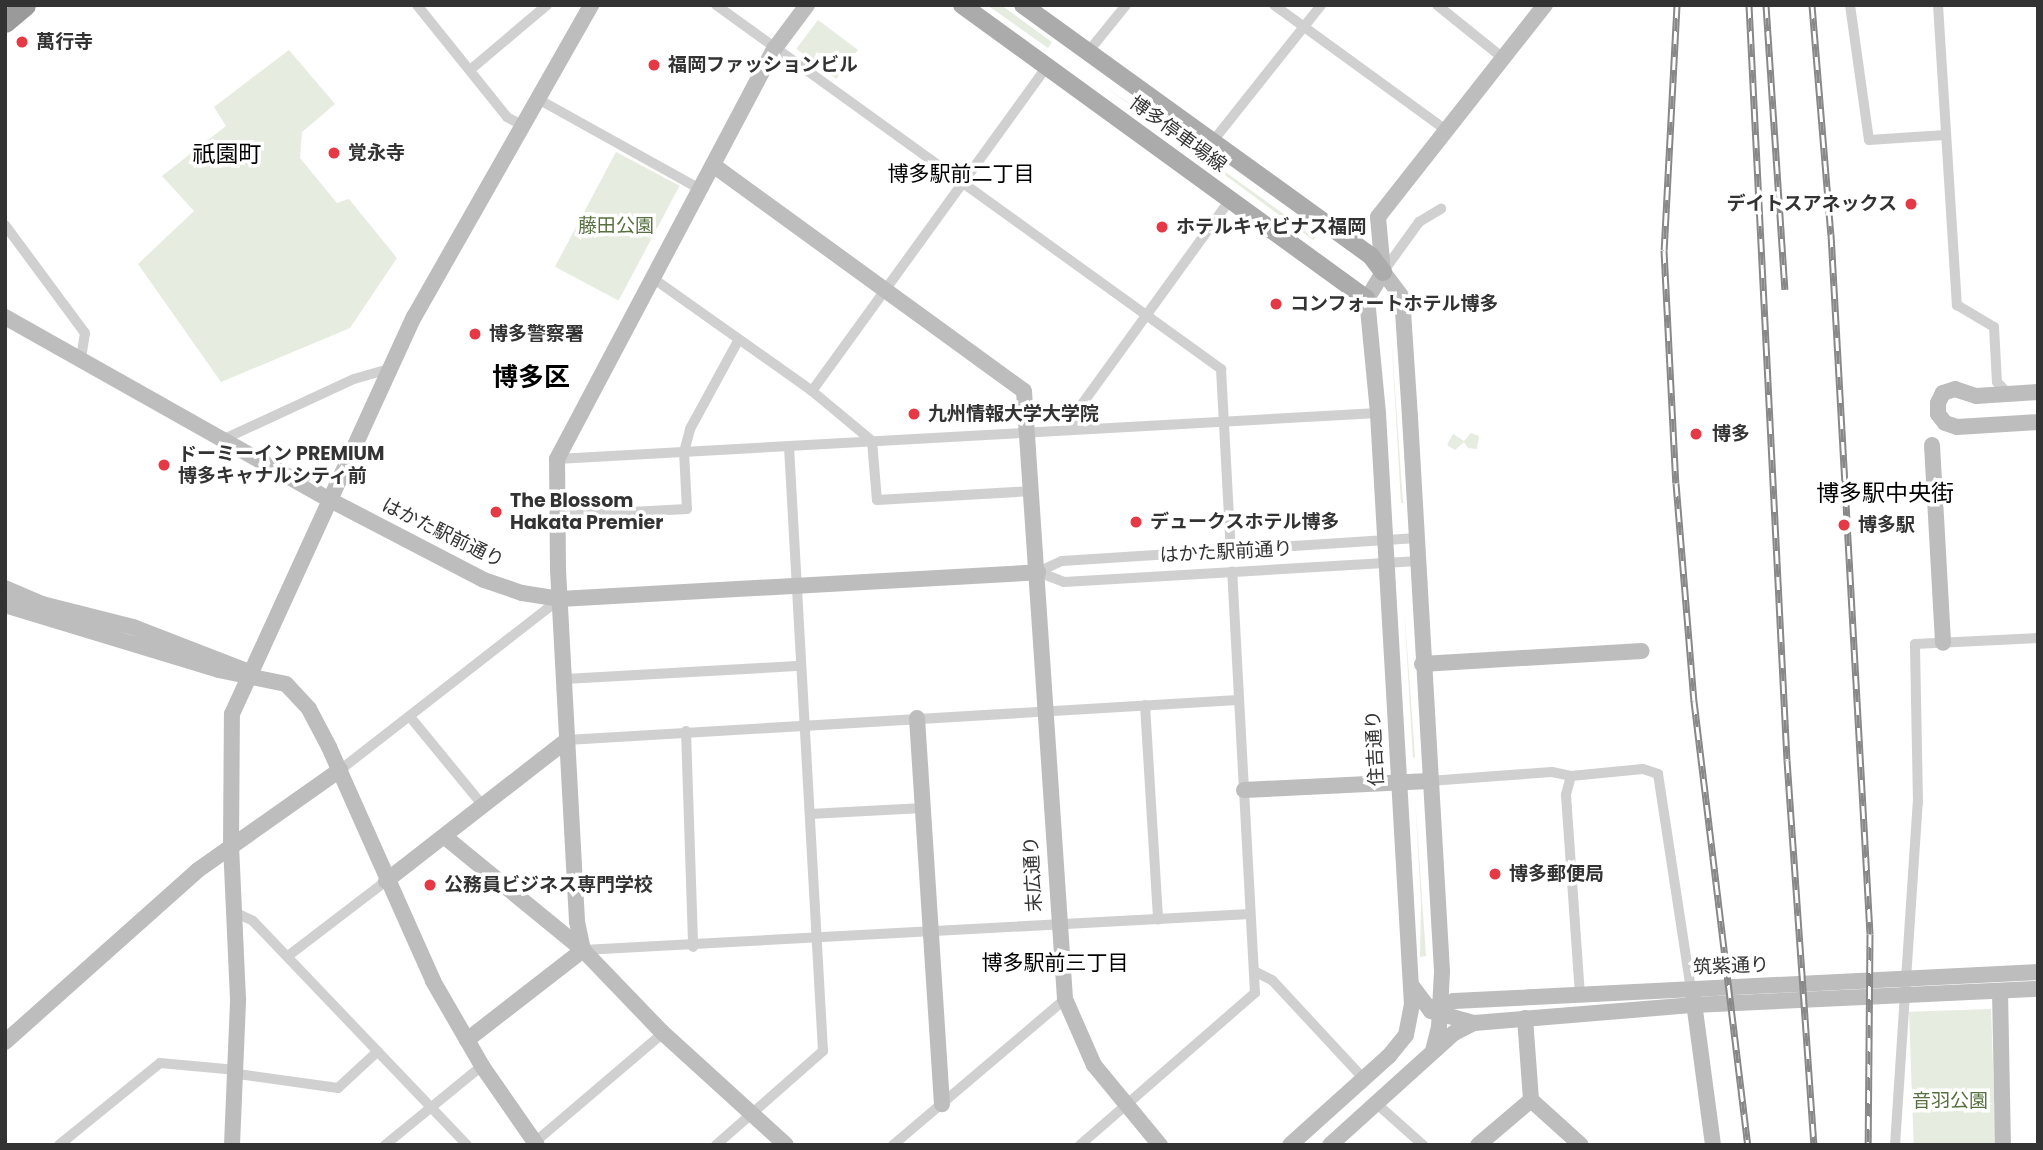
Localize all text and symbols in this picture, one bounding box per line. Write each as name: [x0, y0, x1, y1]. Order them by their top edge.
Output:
place label: 萬行寺: [36, 31, 93, 53]
marker: 萬行寺: [14, 34, 30, 50]
place label: 福岡ファッションビル: [668, 54, 858, 76]
marker: 福岡ファッションビル: [646, 57, 662, 73]
street label: 博多停車場線: [1125, 91, 1231, 177]
district label: 祇園町: [193, 140, 261, 168]
place label: 覚永寺: [348, 142, 405, 164]
marker: 覚永寺: [326, 145, 342, 161]
district label: 博多駅前二丁目: [888, 161, 1034, 187]
place label: デイトスアネックス: [1726, 193, 1897, 215]
marker: デイトスアネックス: [1903, 196, 1919, 212]
park label: 藤田公園: [578, 215, 654, 237]
place label: ホテルキャビナス福岡: [1176, 216, 1366, 238]
marker: ホテルキャビナス福岡: [1154, 219, 1170, 235]
place label: コンフォートホテル博多: [1290, 293, 1499, 315]
marker: コンフォートホテル博多: [1268, 296, 1284, 312]
place label: 博多警察署: [489, 323, 584, 345]
marker: 博多警察署: [467, 326, 483, 342]
district label: 博多区: [492, 362, 570, 394]
place label: 九州情報大学大学院: [928, 403, 1099, 425]
marker: 九州情報大学大学院: [906, 406, 922, 422]
place label: 博多: [1712, 423, 1750, 445]
marker: 博多: [1686, 424, 1706, 444]
place label: ドーミーイン PREMIUM 博多キャナルシティ前: [178, 443, 384, 487]
marker: ドーミーイン PREMIUM 博多キャナルシティ前: [156, 457, 172, 473]
district label: 博多駅中央街: [1816, 479, 1954, 507]
place label: The Blossom Hakata Premier: [510, 490, 663, 534]
street label: はかた駅前通り: [378, 494, 508, 572]
marker: The Blossom Hakata Premier: [488, 504, 504, 520]
place label: デュークスホテル博多: [1150, 511, 1340, 533]
marker: デュークスホテル博多: [1128, 514, 1144, 530]
place label: 博多駅: [1858, 514, 1915, 536]
marker: 博多駅: [1836, 517, 1852, 533]
street label: はかた駅前通り: [1159, 537, 1293, 567]
street label: 住吉通り: [1362, 709, 1388, 787]
street label: 末広通り: [1020, 835, 1046, 913]
place label: 博多郵便局: [1509, 863, 1604, 885]
marker: 博多郵便局: [1487, 866, 1503, 882]
place label: 公務員ビジネス専門学校: [444, 874, 653, 896]
marker: 公務員ビジネス専門学校: [422, 877, 438, 893]
district label: 博多駅前三丁目: [982, 950, 1128, 976]
street label: 筑紫通り: [1693, 953, 1769, 979]
park label: 音羽公園: [1912, 1090, 1988, 1112]

